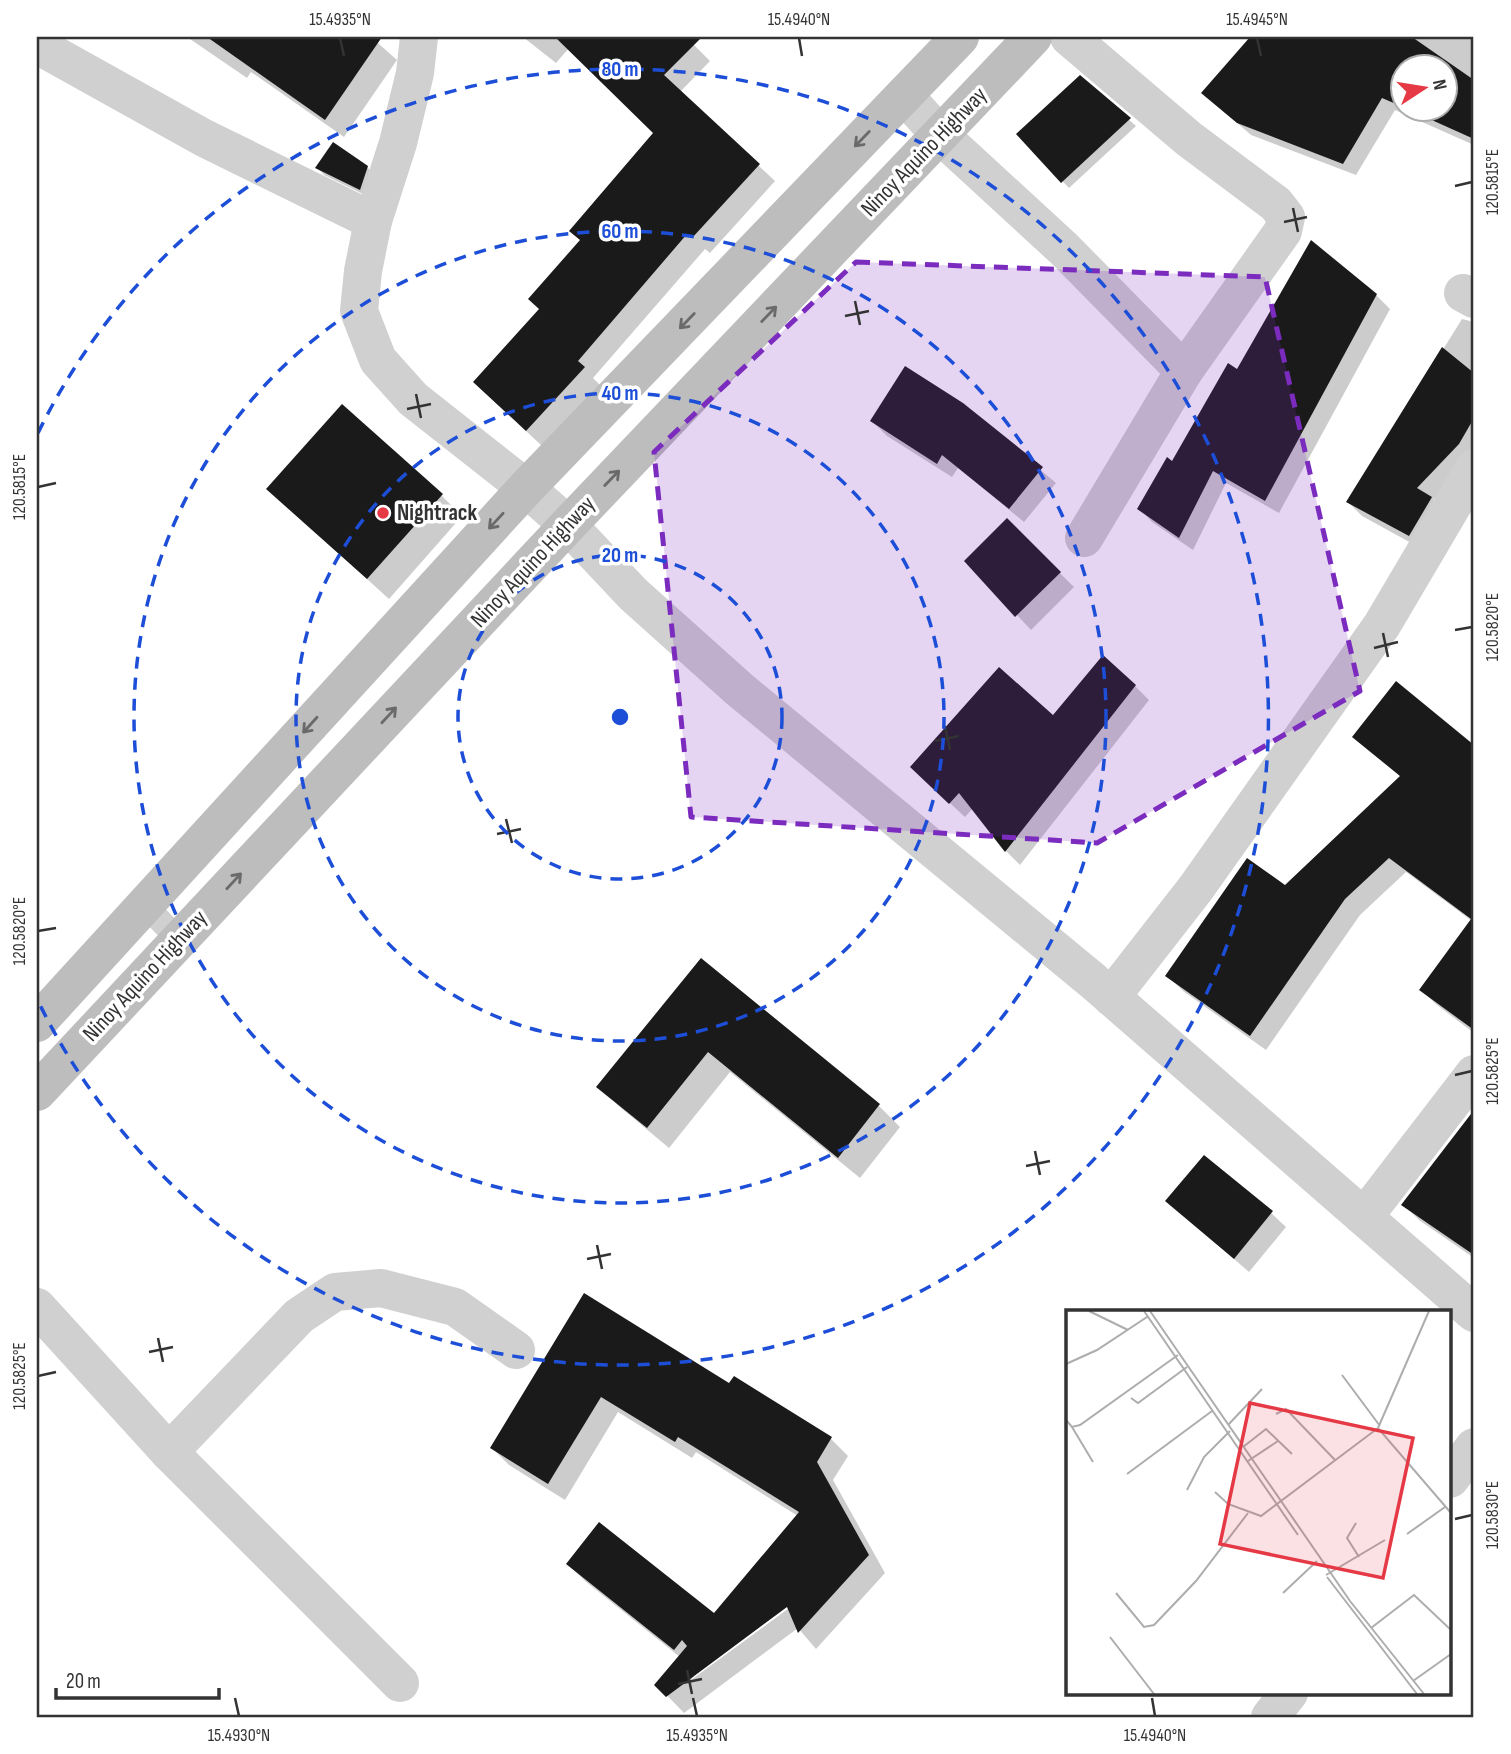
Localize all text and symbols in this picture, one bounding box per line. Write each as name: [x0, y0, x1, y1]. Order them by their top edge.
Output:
text: 15.4935°N: [309, 9, 371, 30]
text: 15.4940°N: [768, 9, 830, 30]
text: 15.4945°N: [1226, 9, 1288, 30]
north arrow: [1388, 52, 1458, 122]
text: 80 m: [601, 57, 639, 82]
text: N: [1427, 77, 1451, 92]
street label: Ninoy Aquino Highway: [855, 81, 993, 223]
one-way arrow: [853, 130, 870, 147]
text: 120.5815°E: [1482, 149, 1503, 215]
text: 60 m: [601, 219, 639, 244]
one-way arrow: [761, 305, 778, 322]
one-way arrow: [679, 312, 696, 329]
text: 40 m: [602, 381, 638, 406]
text: 120.5815°E: [9, 454, 30, 520]
one-way arrow: [604, 470, 621, 487]
street label: Ninoy Aquino Highway: [465, 490, 601, 634]
place label: Nightrack: [397, 499, 477, 527]
marker: Nightrack: [375, 505, 391, 521]
one-way arrow: [488, 512, 505, 529]
text: 20 m: [602, 543, 638, 568]
text: 120.5820°E: [1482, 593, 1503, 661]
centre of rings: [608, 705, 632, 729]
one-way arrow: [381, 707, 398, 724]
one-way arrow: [302, 716, 318, 734]
one-way arrow: [225, 873, 242, 890]
text: 120.5820°E: [9, 897, 30, 965]
street label: Ninoy Aquino Highway: [77, 904, 213, 1048]
text: 120.5825°E: [1482, 1037, 1503, 1105]
inset map: [1066, 1310, 1452, 1694]
text: 120.5825°E: [9, 1342, 30, 1410]
text: 120.5830°E: [1482, 1481, 1503, 1549]
scale bar: [56, 1656, 219, 1700]
text: 20 m: [66, 1669, 101, 1694]
text: 15.4930°N: [208, 1725, 270, 1746]
text: 15.4935°N: [666, 1725, 728, 1746]
text: 15.4940°N: [1124, 1725, 1186, 1746]

